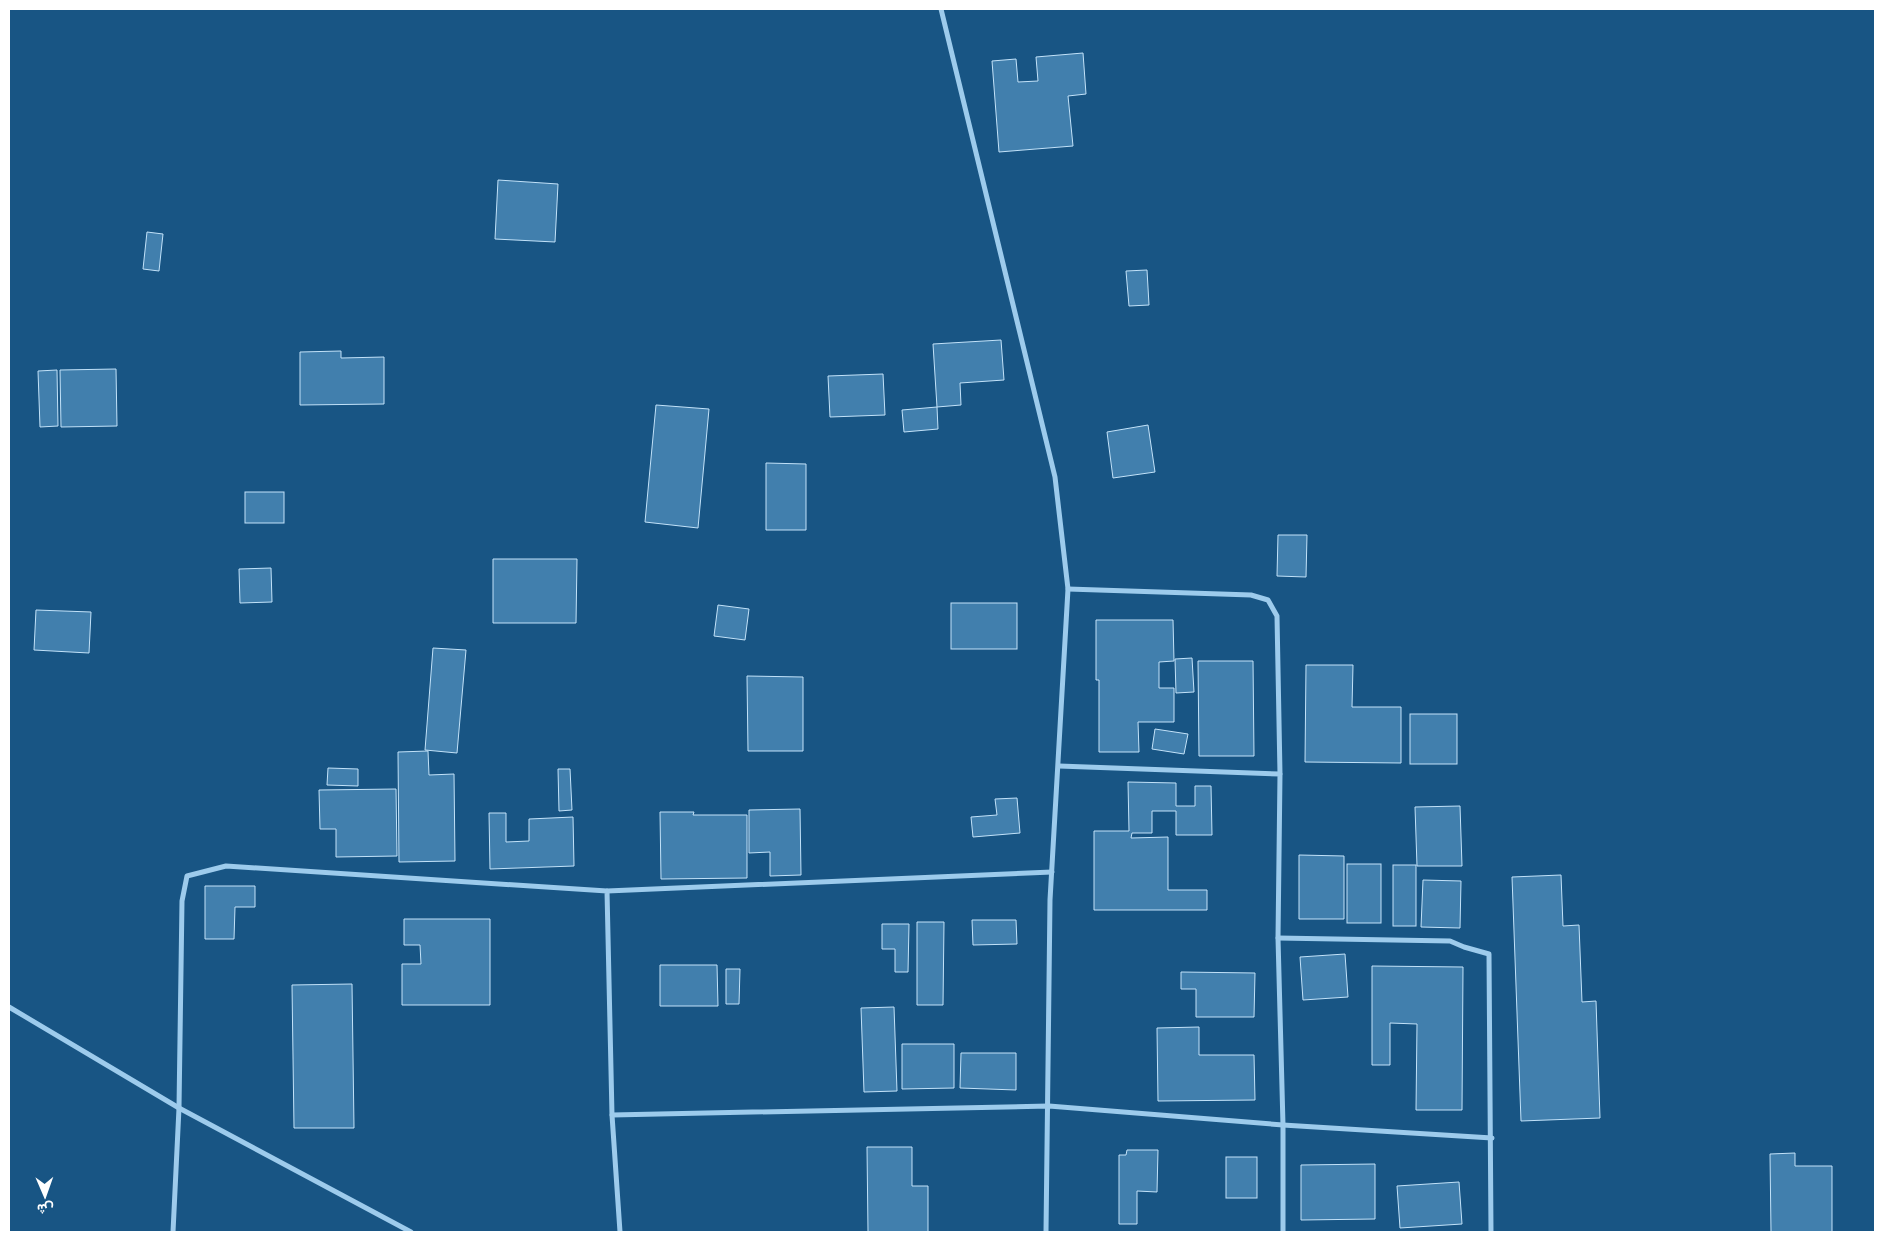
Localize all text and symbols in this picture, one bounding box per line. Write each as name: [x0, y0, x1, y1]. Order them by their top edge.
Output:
north arrow: [20, 1171, 70, 1221]
text: ش: [37, 1199, 54, 1216]

